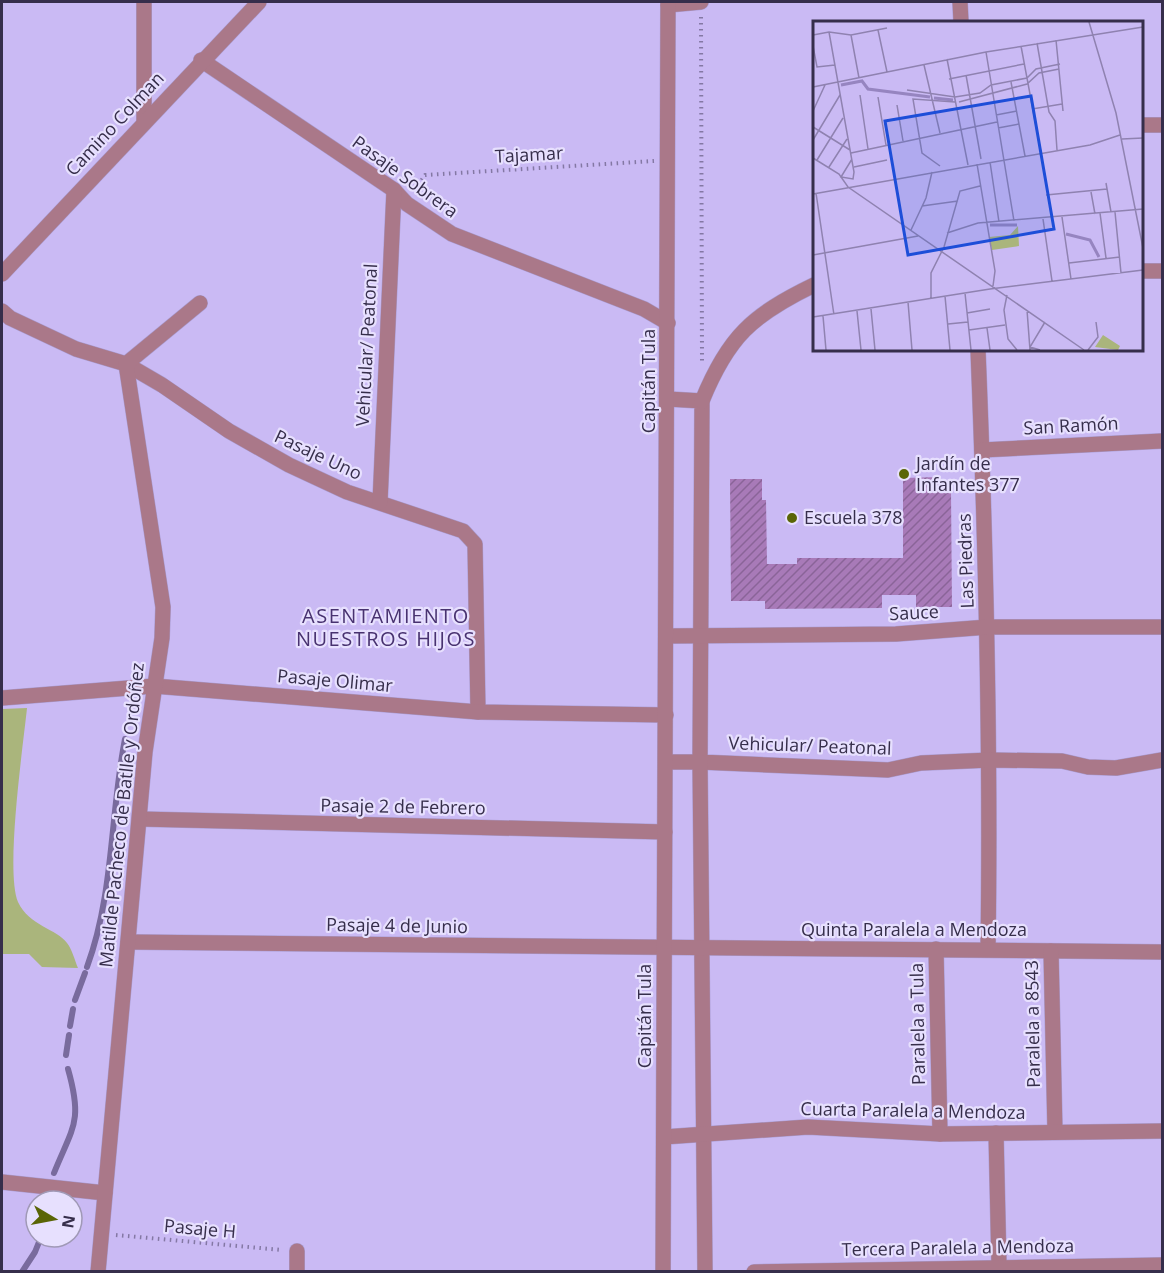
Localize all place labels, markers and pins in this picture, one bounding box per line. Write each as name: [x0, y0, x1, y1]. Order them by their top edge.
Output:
place label: Jardín de Infantes 377: [914, 451, 1020, 496]
marker: Jardín de Infantes 377: [897, 467, 911, 481]
place label: Escuela 378: [804, 505, 902, 529]
marker: Escuela 378: [785, 511, 799, 525]

